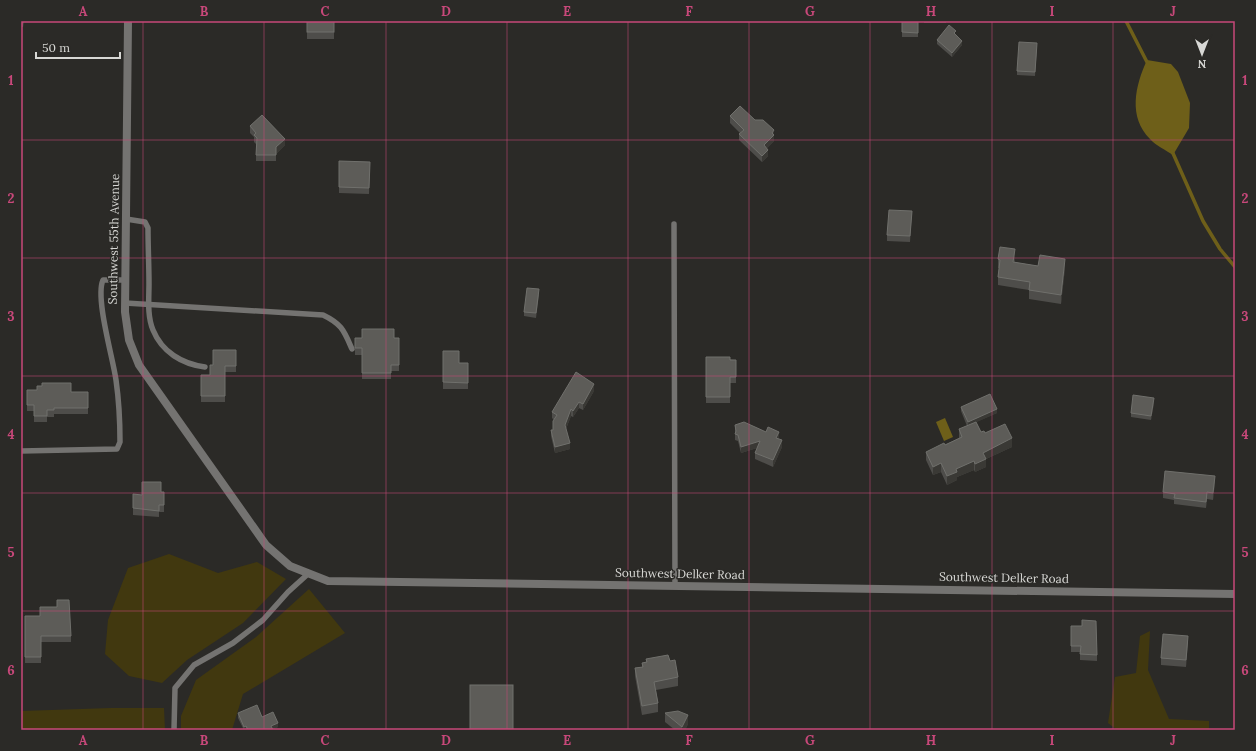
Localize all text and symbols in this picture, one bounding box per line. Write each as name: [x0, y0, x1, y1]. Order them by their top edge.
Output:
text: A: [79, 3, 88, 20]
text: B: [200, 3, 209, 20]
text: C: [321, 3, 330, 20]
text: D: [441, 3, 451, 20]
text: E: [563, 3, 571, 20]
text: F: [685, 3, 693, 20]
text: G: [805, 3, 815, 20]
text: H: [926, 3, 936, 20]
text: I: [1049, 3, 1055, 20]
text: J: [1170, 3, 1176, 20]
scale bar: [36, 34, 120, 60]
north arrow: [1182, 34, 1222, 74]
text: 50 m: [42, 40, 70, 55]
text: N: [1197, 57, 1206, 71]
text: 1: [8, 72, 14, 89]
text: 1: [1242, 72, 1248, 89]
street label: Southwest 55th Avenue: [105, 173, 122, 305]
text: 2: [8, 190, 15, 207]
text: 2: [1242, 190, 1249, 207]
text: 3: [7, 308, 15, 325]
text: 3: [1241, 308, 1249, 325]
text: 4: [7, 426, 15, 443]
text: 4: [1241, 426, 1249, 443]
text: 5: [7, 544, 15, 561]
text: 5: [1241, 544, 1249, 561]
street label: Southwest Delker Road: [615, 565, 745, 582]
street label: Southwest Delker Road: [939, 569, 1069, 586]
text: 6: [7, 662, 15, 679]
text: 6: [1241, 662, 1249, 679]
text: A: [79, 732, 88, 749]
text: B: [200, 732, 209, 749]
text: C: [321, 732, 330, 749]
text: D: [441, 732, 451, 749]
text: E: [563, 732, 571, 749]
text: F: [685, 732, 693, 749]
text: G: [805, 732, 815, 749]
text: H: [926, 732, 936, 749]
text: I: [1049, 732, 1055, 749]
text: J: [1170, 732, 1176, 749]

